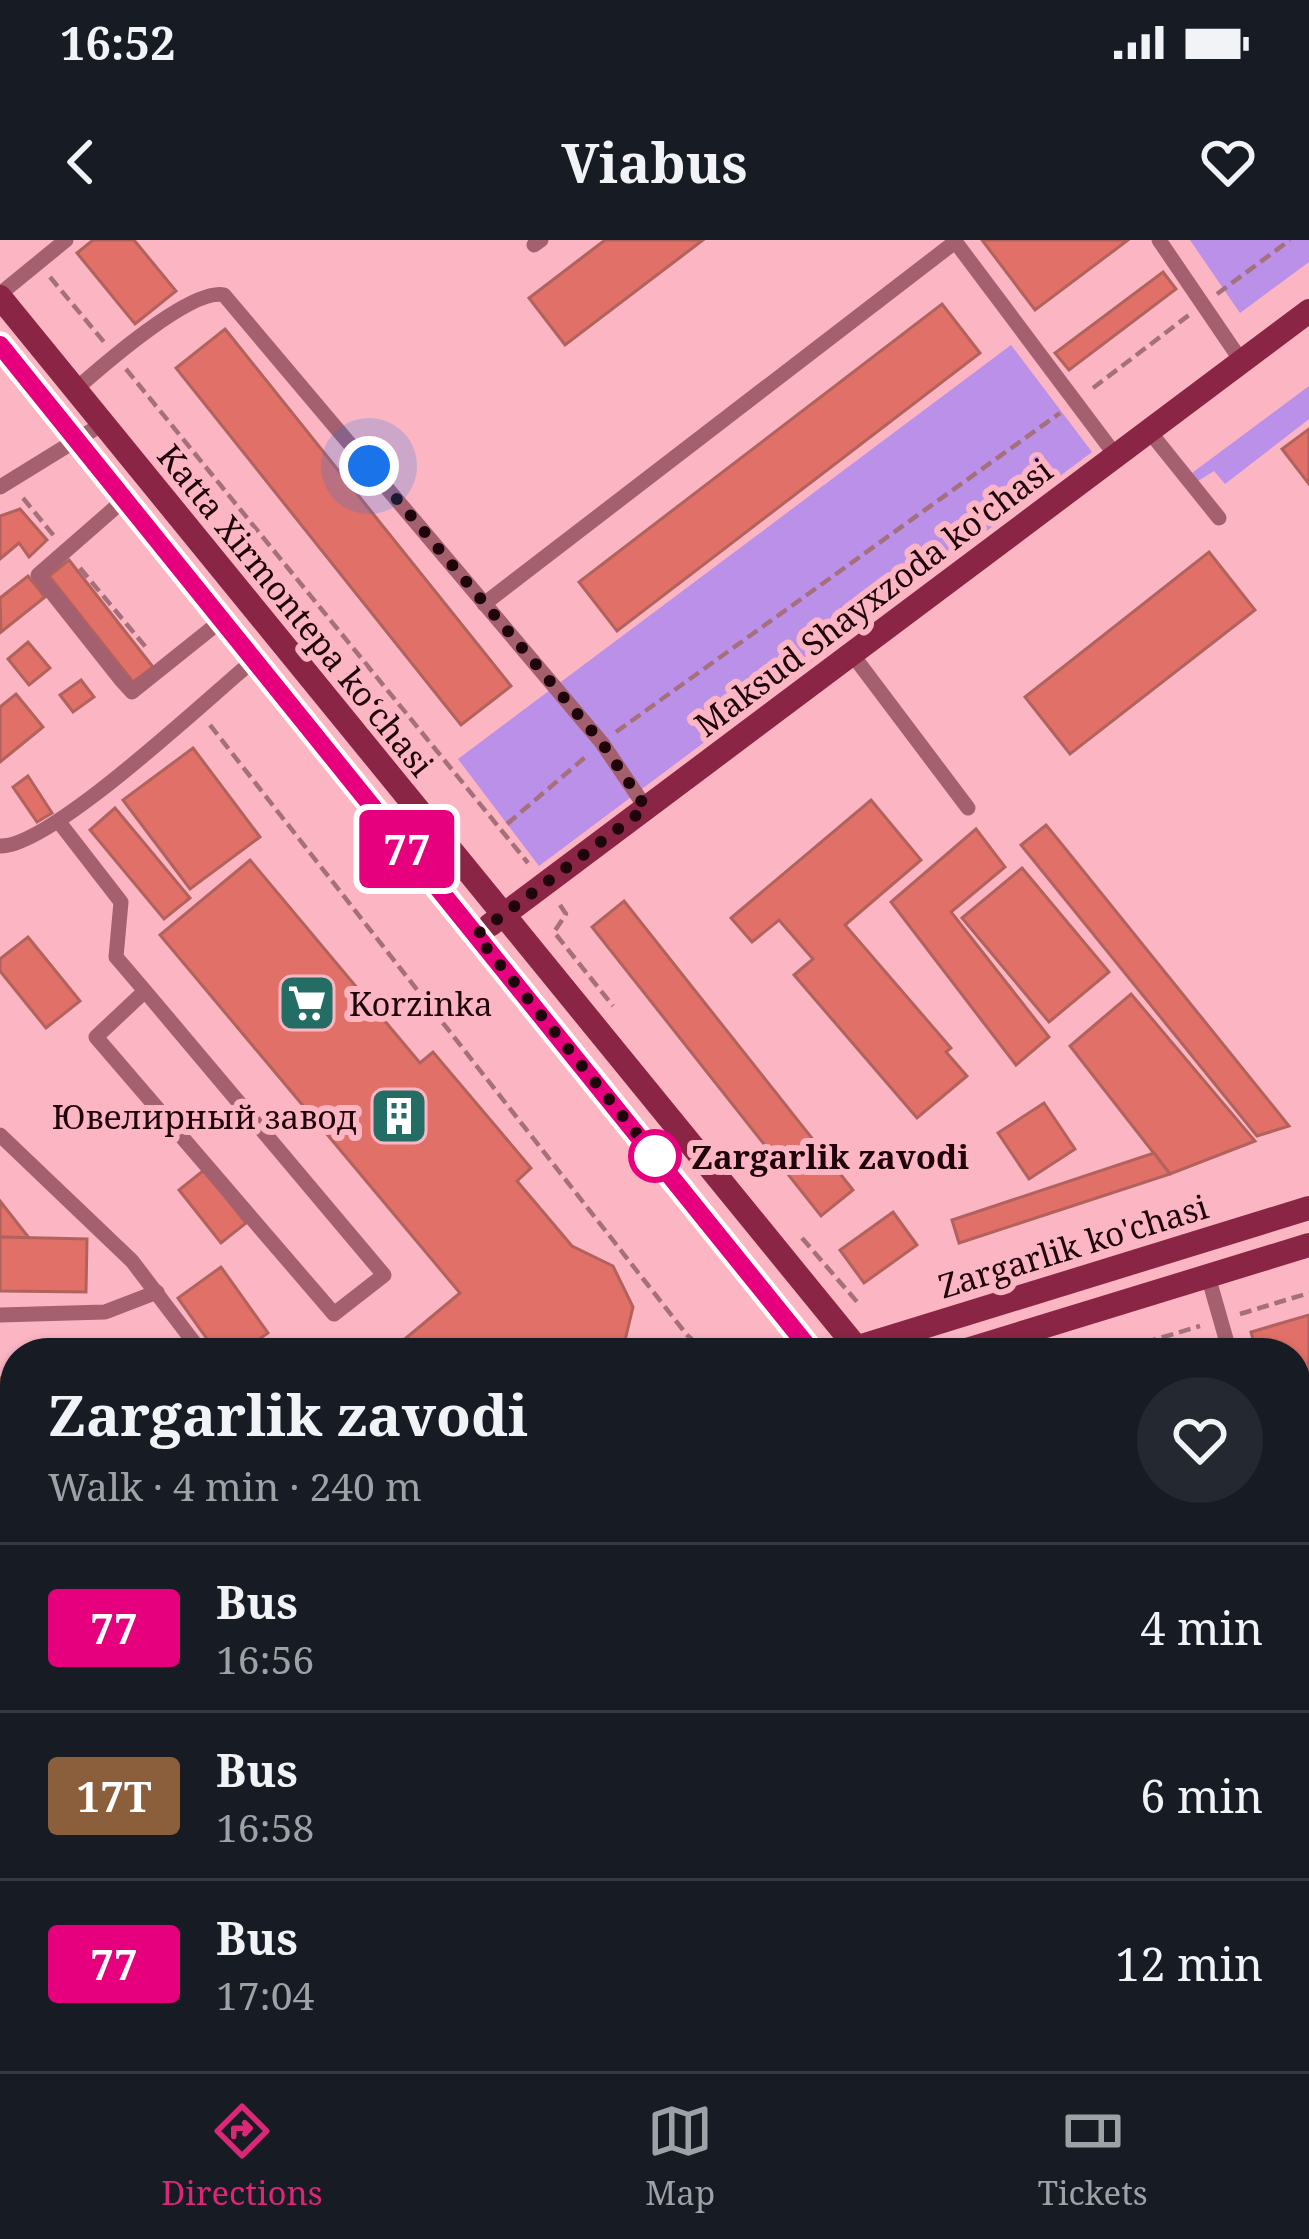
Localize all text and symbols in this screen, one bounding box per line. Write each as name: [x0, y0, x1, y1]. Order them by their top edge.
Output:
text: 16:52: [60, 12, 175, 73]
text: Viabus: [561, 125, 748, 199]
icon: back: [48, 129, 114, 195]
icon: heart: [1195, 129, 1261, 195]
street label: Katta Xirmontepa koʻchasi: [148, 434, 444, 786]
your location: [339, 436, 399, 496]
street label: Maksud Shayxzoda ko'chasi: [685, 447, 1061, 746]
line badge: 77: [353, 810, 461, 888]
text: 77: [383, 820, 431, 877]
supermarket icon: Korzinka: [276, 972, 338, 1034]
place label: Korzinka: [349, 981, 493, 1026]
building icon: Ювелирный завод: [368, 1085, 430, 1147]
place label: Ювелирный завод: [52, 1094, 357, 1139]
marker: Zargarlik zavodi: [630, 1131, 680, 1181]
place label: Zargarlik zavodi: [691, 1134, 969, 1179]
street label: Zargarlik ko'chasi: [933, 1183, 1214, 1308]
text: Zargarlik zavodi: [48, 1375, 528, 1453]
button: heart: [1137, 1377, 1263, 1503]
text: Walk · 4 min · 240 m: [48, 1459, 422, 1512]
text: Bus: [216, 1571, 298, 1632]
text: 4 min: [1140, 1597, 1263, 1658]
text: 77: [90, 1599, 138, 1656]
text: 16:56: [216, 1632, 314, 1685]
text: Bus: [216, 1739, 298, 1800]
text: 6 min: [1140, 1765, 1263, 1826]
text: 17T: [77, 1767, 151, 1824]
text: 16:58: [216, 1800, 314, 1853]
text: Bus: [216, 1907, 298, 1968]
text: 12 min: [1115, 1933, 1263, 1994]
text: 77: [90, 1935, 138, 1992]
text: 17:04: [216, 1968, 314, 2021]
tab: Directions: [161, 2098, 323, 2215]
tab: Map: [645, 2098, 715, 2215]
tab: Tickets: [1038, 2098, 1148, 2215]

